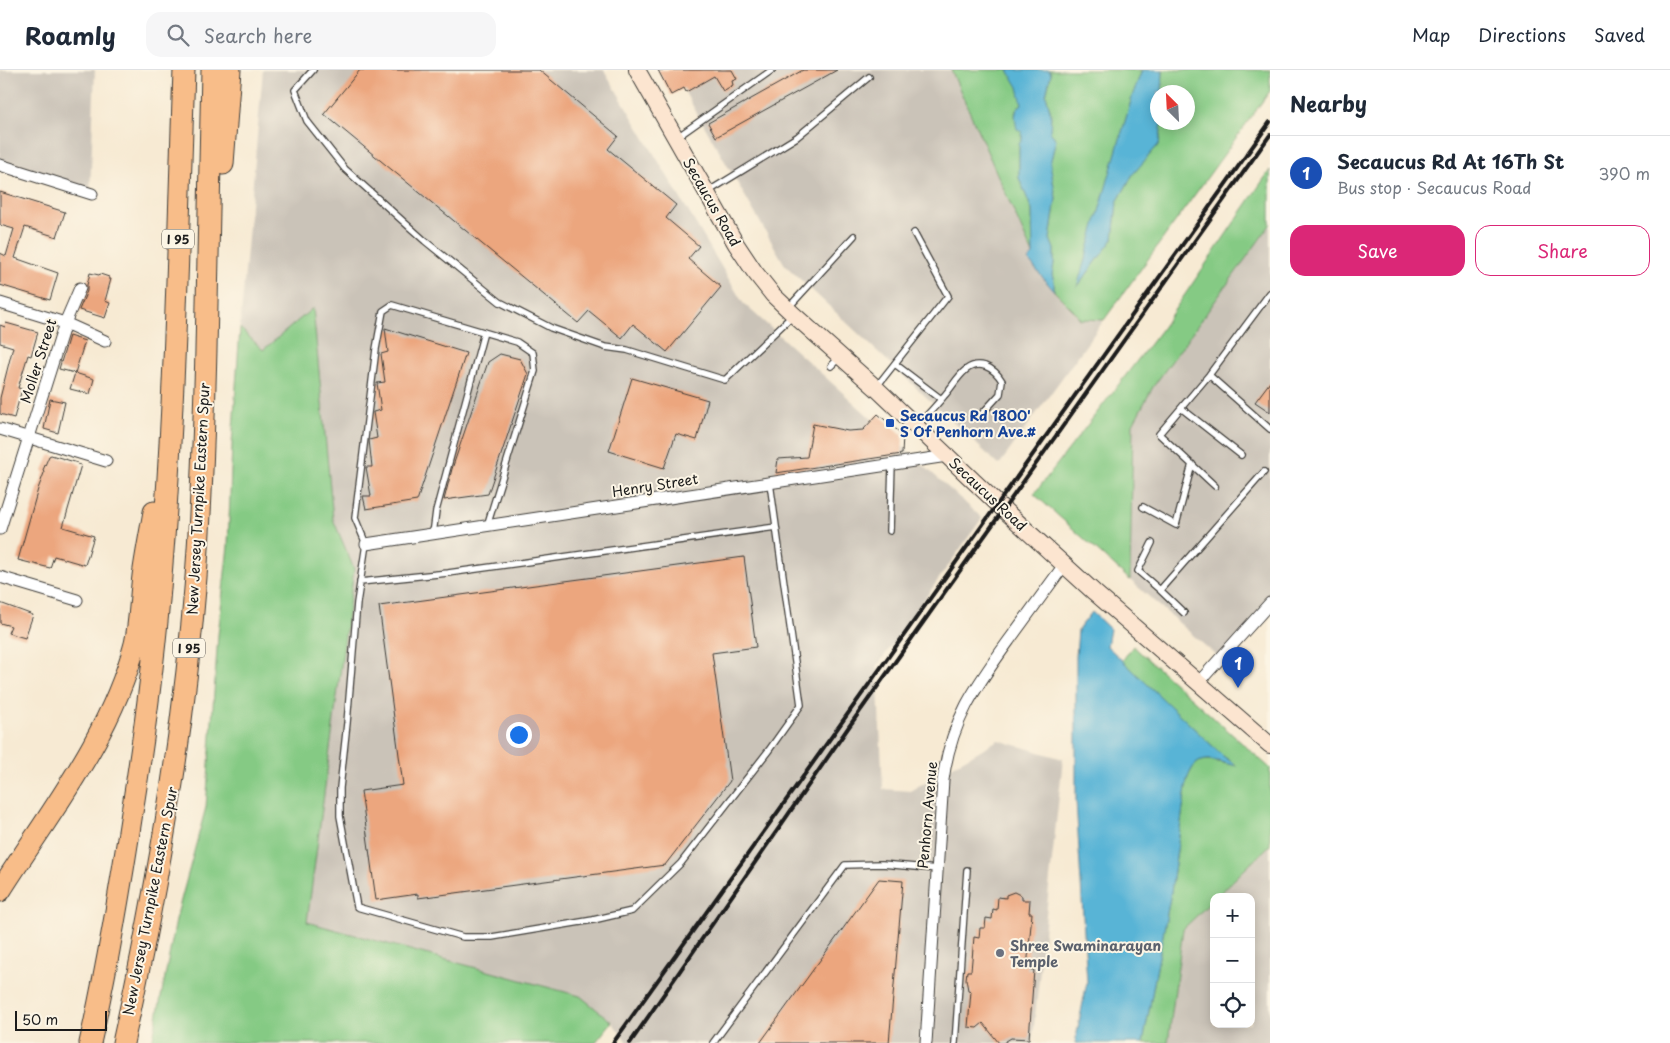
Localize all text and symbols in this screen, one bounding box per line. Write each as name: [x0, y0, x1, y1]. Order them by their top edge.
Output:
search box: [146, 12, 496, 57]
text: Roamly: [25, 17, 116, 53]
icon: search: [164, 21, 192, 49]
text: Search here: [204, 21, 312, 49]
text: Map: [1412, 21, 1450, 48]
text: Directions: [1478, 21, 1566, 48]
text: Saved: [1594, 21, 1645, 48]
north arrow: [1150, 85, 1195, 130]
text: Nearby: [1290, 87, 1367, 119]
text: Secaucus Rd At 16Th St: [1337, 147, 1564, 175]
street label: Secaucus Road: [678, 154, 746, 250]
text: 1: [1302, 161, 1310, 185]
text: 390 m: [1599, 161, 1650, 185]
text: Bus stop · Secaucus Road: [1337, 175, 1532, 199]
button: Save: [1290, 225, 1465, 276]
button: Share: [1475, 225, 1650, 276]
road number: I 95: [162, 230, 194, 248]
street label: Moller Street: [14, 316, 62, 406]
street label: New Jersey Turnpike Eastern Spur: [181, 382, 215, 616]
place label: Secaucus Rd 1800' S Of Penhorn Ave.#: [900, 405, 1036, 442]
marker: Secaucus Rd 1800' S Of Penhorn Ave.#: [884, 417, 896, 429]
street label: Secaucus Road: [944, 452, 1032, 536]
street label: Henry Street: [611, 468, 700, 502]
road number: I 95: [173, 638, 205, 658]
pin: 1: [1222, 647, 1254, 688]
your location: [506, 722, 532, 748]
street label: Penhorn Avenue: [912, 760, 942, 870]
street label: New Jersey Turnpike Eastern Spur: [118, 784, 183, 1017]
map controls: [1210, 893, 1255, 1028]
button: +: [1210, 893, 1255, 938]
place label: Shree Swaminarayan Temple: [1010, 935, 1161, 972]
button: −: [1210, 938, 1255, 983]
marker: Shree Swaminarayan Temple: [994, 947, 1006, 959]
button: locate: [1210, 983, 1255, 1028]
scale bar: [15, 1008, 108, 1031]
text: 50 m: [22, 1009, 58, 1030]

